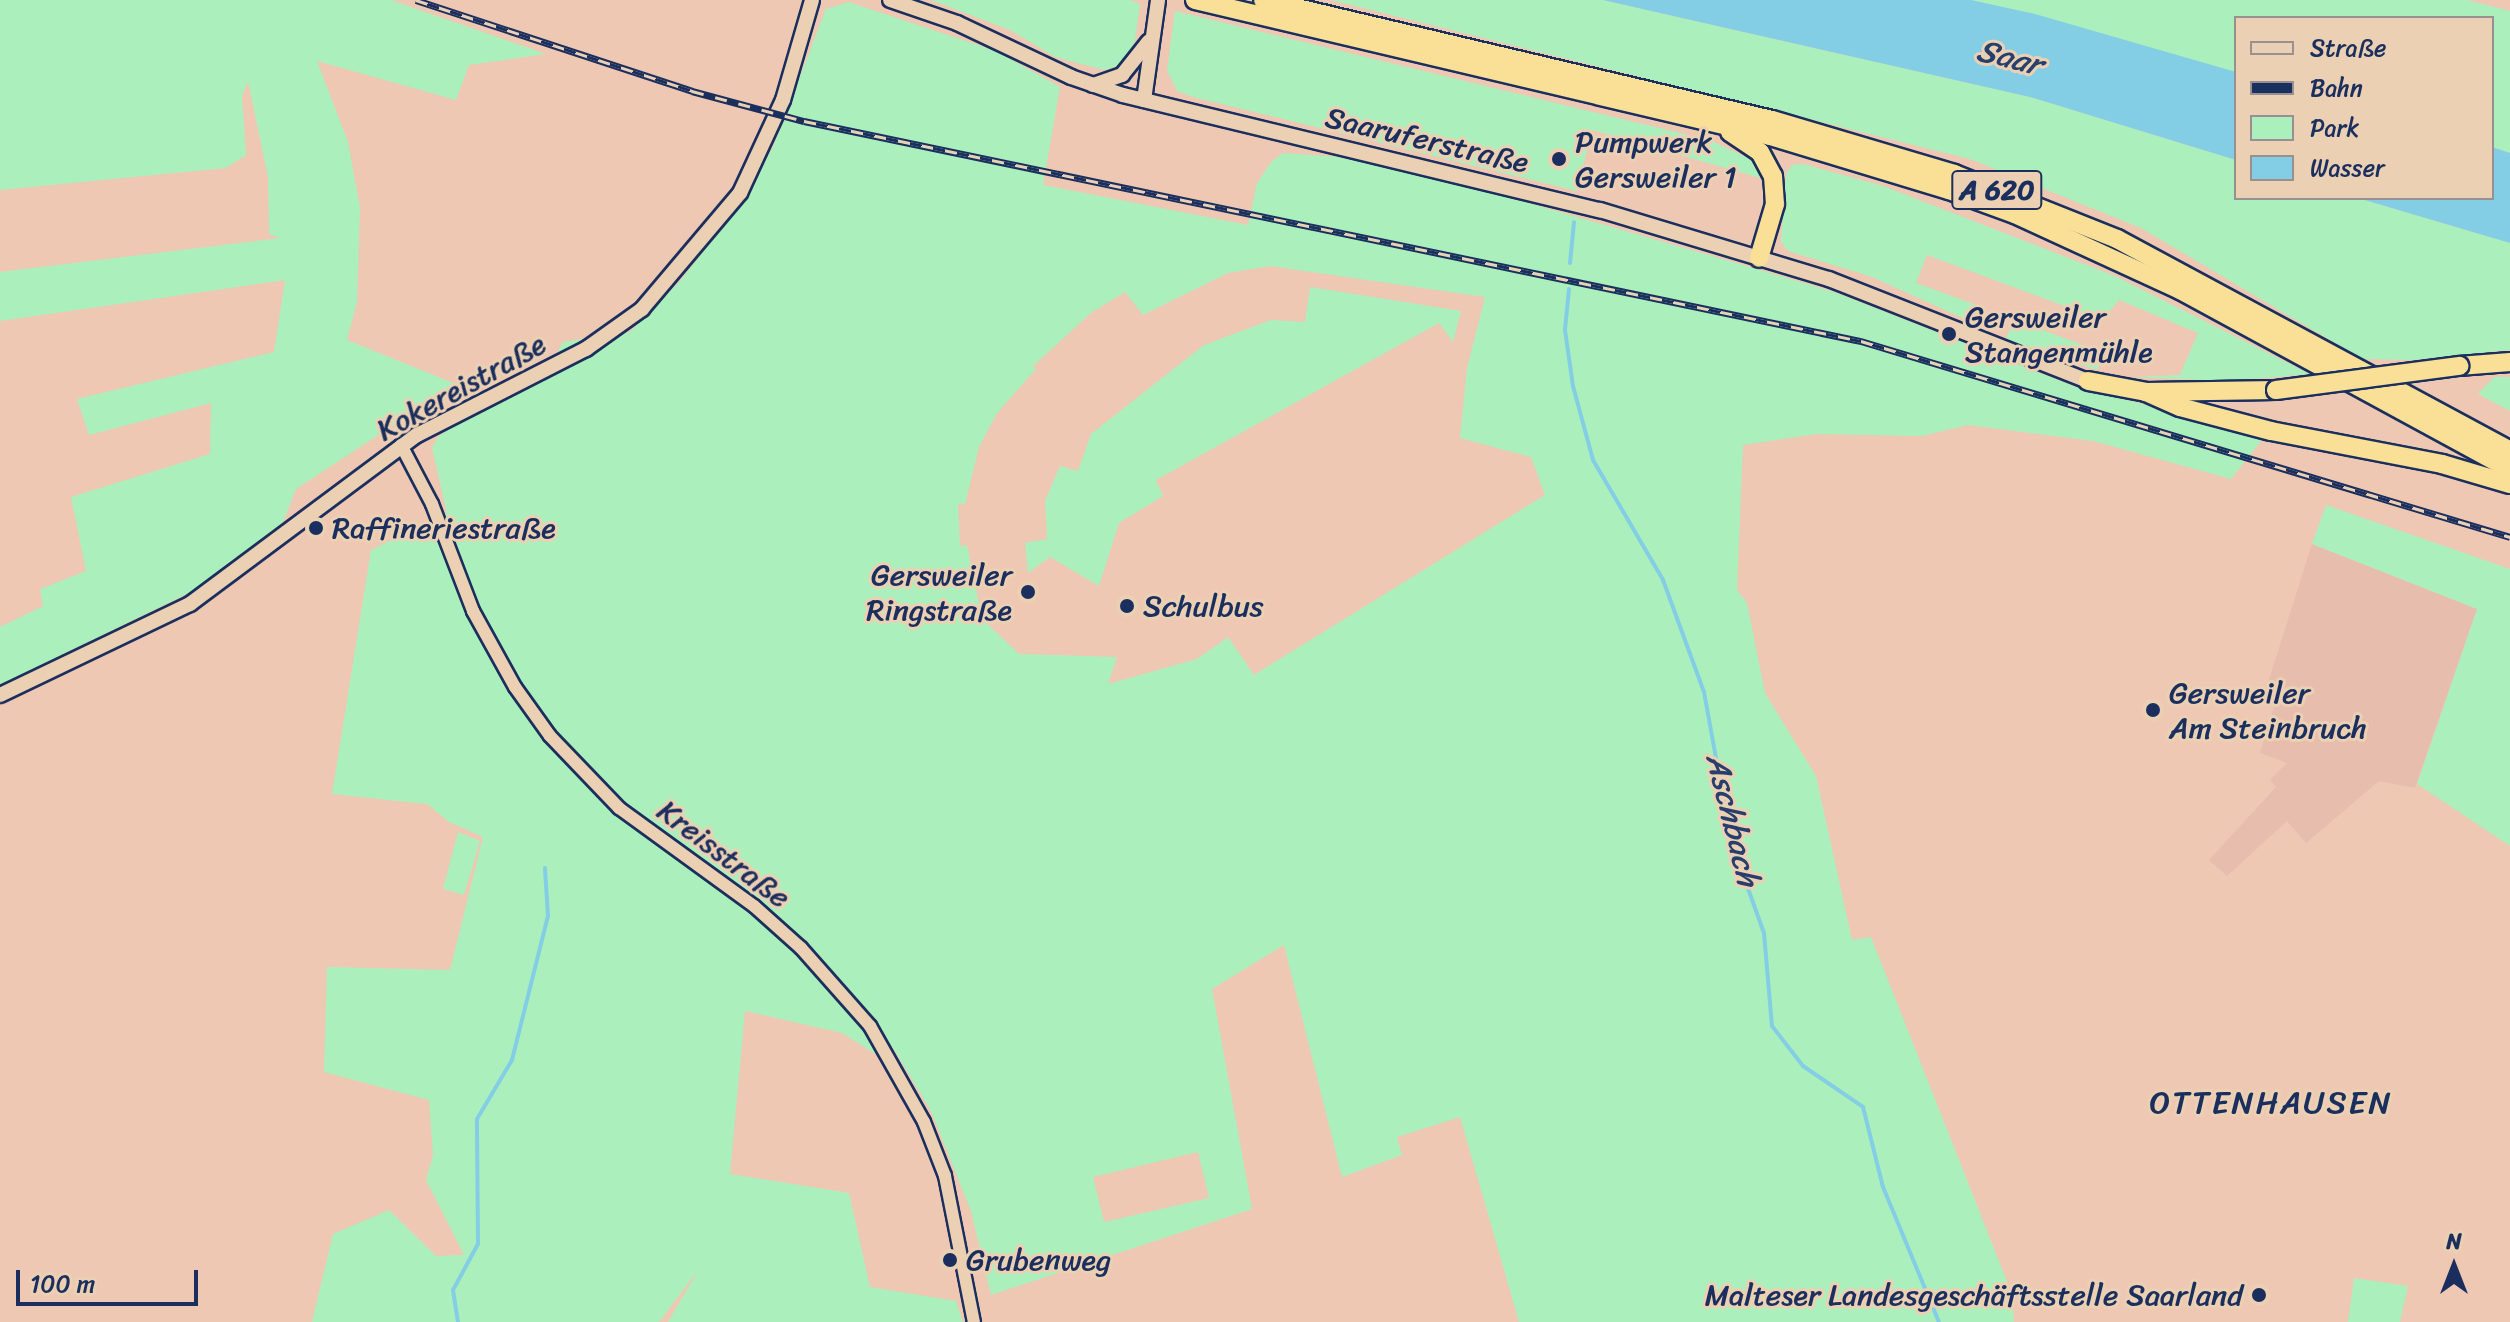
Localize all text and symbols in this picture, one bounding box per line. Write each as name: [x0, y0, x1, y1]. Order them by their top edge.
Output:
legend: [2234, 16, 2494, 200]
text: Straße: [2310, 27, 2386, 69]
water label: Saar: [1973, 31, 2045, 85]
text: Bahn: [2310, 67, 2363, 109]
street label: Saaruferstraße: [1322, 99, 1532, 181]
text: Park: [2310, 107, 2359, 149]
place label: Pumpwerk Gersweiler 1: [1575, 124, 1737, 194]
text: Wasser: [2310, 147, 2385, 189]
marker: Pumpwerk Gersweiler 1: [1550, 150, 1568, 168]
road number: A 620: [1951, 166, 2043, 214]
place label: Gersweiler Stangenmühle: [1965, 299, 2153, 370]
marker: Gersweiler Stangenmühle: [1940, 325, 1958, 343]
street label: Kokereistraße: [370, 326, 552, 448]
place label: Raffineriestraße: [332, 510, 556, 546]
marker: Raffineriestraße: [307, 519, 325, 537]
place label: Gersweiler Ringstraße: [866, 557, 1012, 628]
marker: Gersweiler Ringstraße: [1019, 583, 1037, 601]
place label: Schulbus: [1143, 588, 1264, 624]
marker: Schulbus: [1118, 597, 1136, 615]
place label: Gersweiler Am Steinbruch: [2169, 675, 2366, 746]
marker: Gersweiler Am Steinbruch: [2144, 701, 2162, 719]
water label: Aschbach: [1697, 750, 1767, 890]
street label: Kreisstraße: [651, 792, 797, 916]
district label: OTTENHAUSEN: [2150, 1084, 2392, 1122]
text: N: [2446, 1222, 2462, 1261]
north arrow: [2414, 1226, 2494, 1306]
place label: Grubenweg: [966, 1242, 1111, 1278]
marker: Grubenweg: [941, 1251, 959, 1269]
scale bar: [20, 1254, 202, 1304]
text: 100 m: [30, 1263, 95, 1305]
place label: Malteser Landesgeschäftsstelle Saarland: [1705, 1277, 2243, 1313]
marker: Malteser Landesgeschäftsstelle Saarland: [2250, 1286, 2268, 1304]

